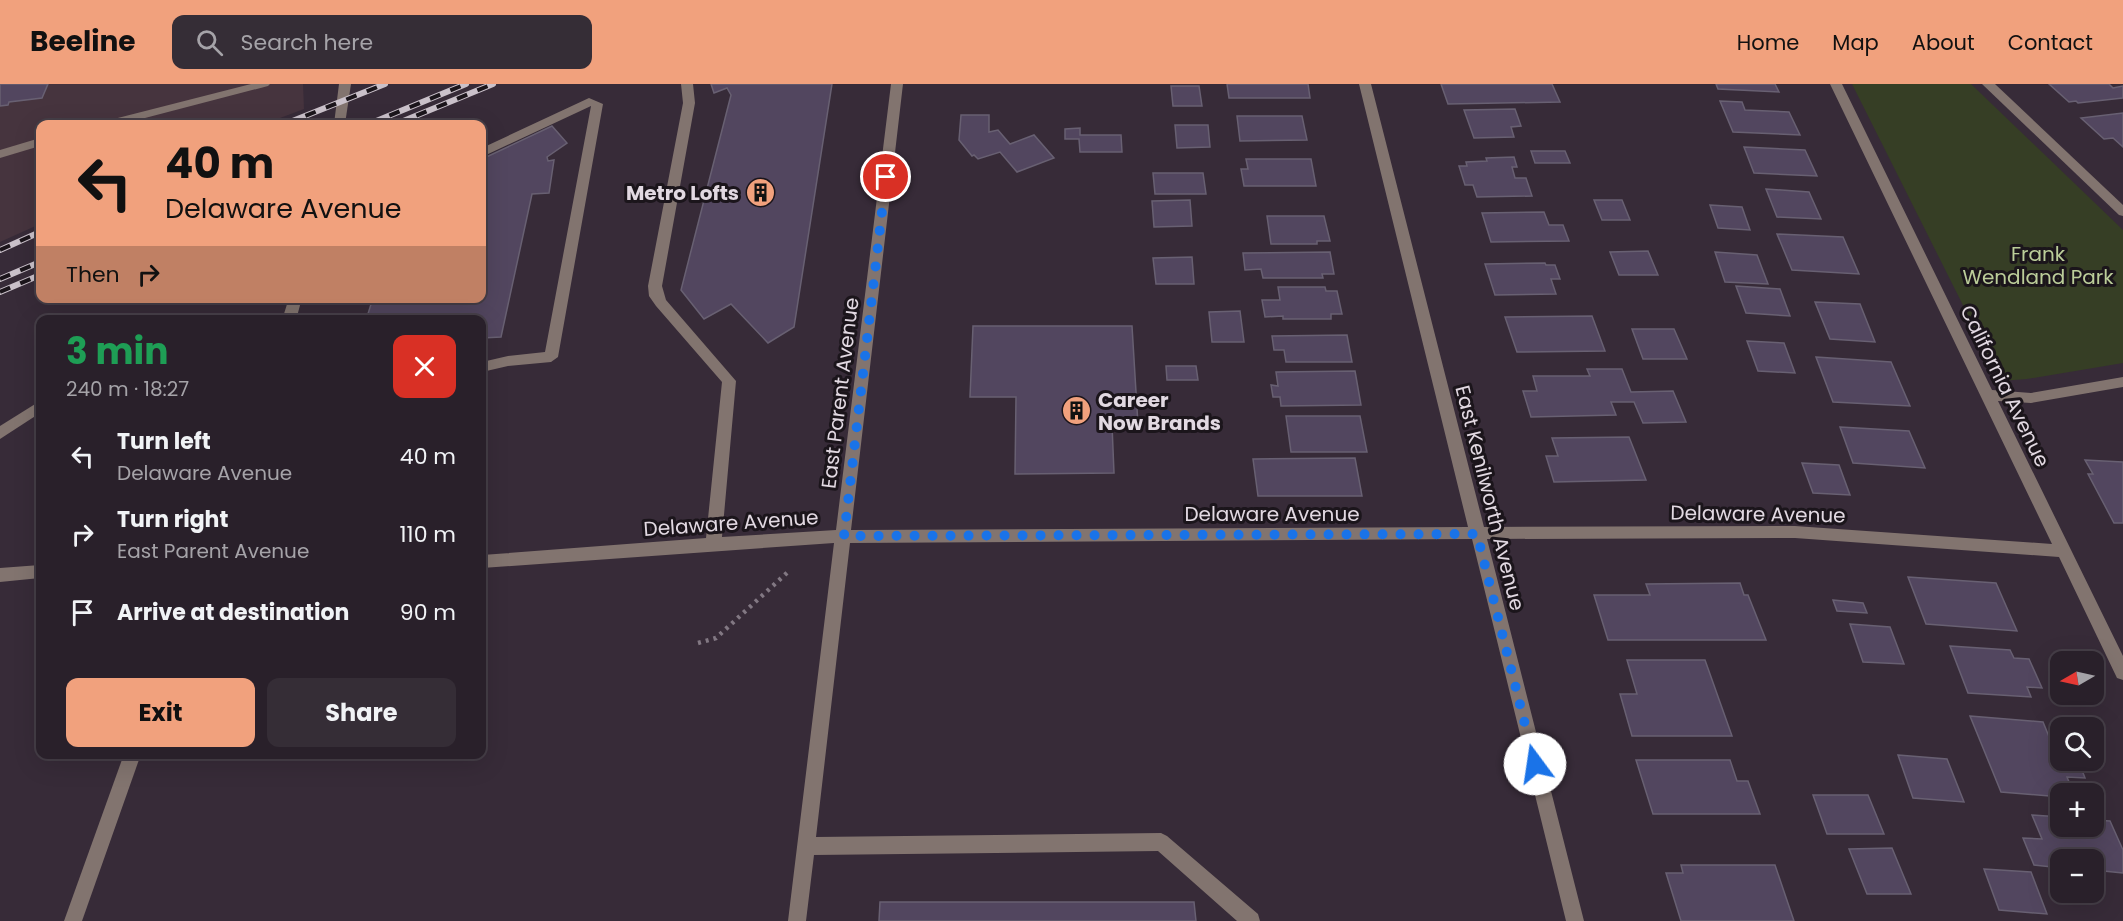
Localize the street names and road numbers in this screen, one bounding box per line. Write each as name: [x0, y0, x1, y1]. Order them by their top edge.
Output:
street label: East Parent Avenue: [814, 296, 866, 490]
street label: California Avenue: [1954, 300, 2056, 472]
street label: East Kenilworth Avenue: [1448, 383, 1532, 613]
street label: Delaware Avenue: [1670, 498, 1846, 530]
street label: Delaware Avenue: [1184, 500, 1360, 528]
street label: Delaware Avenue: [643, 503, 819, 543]

